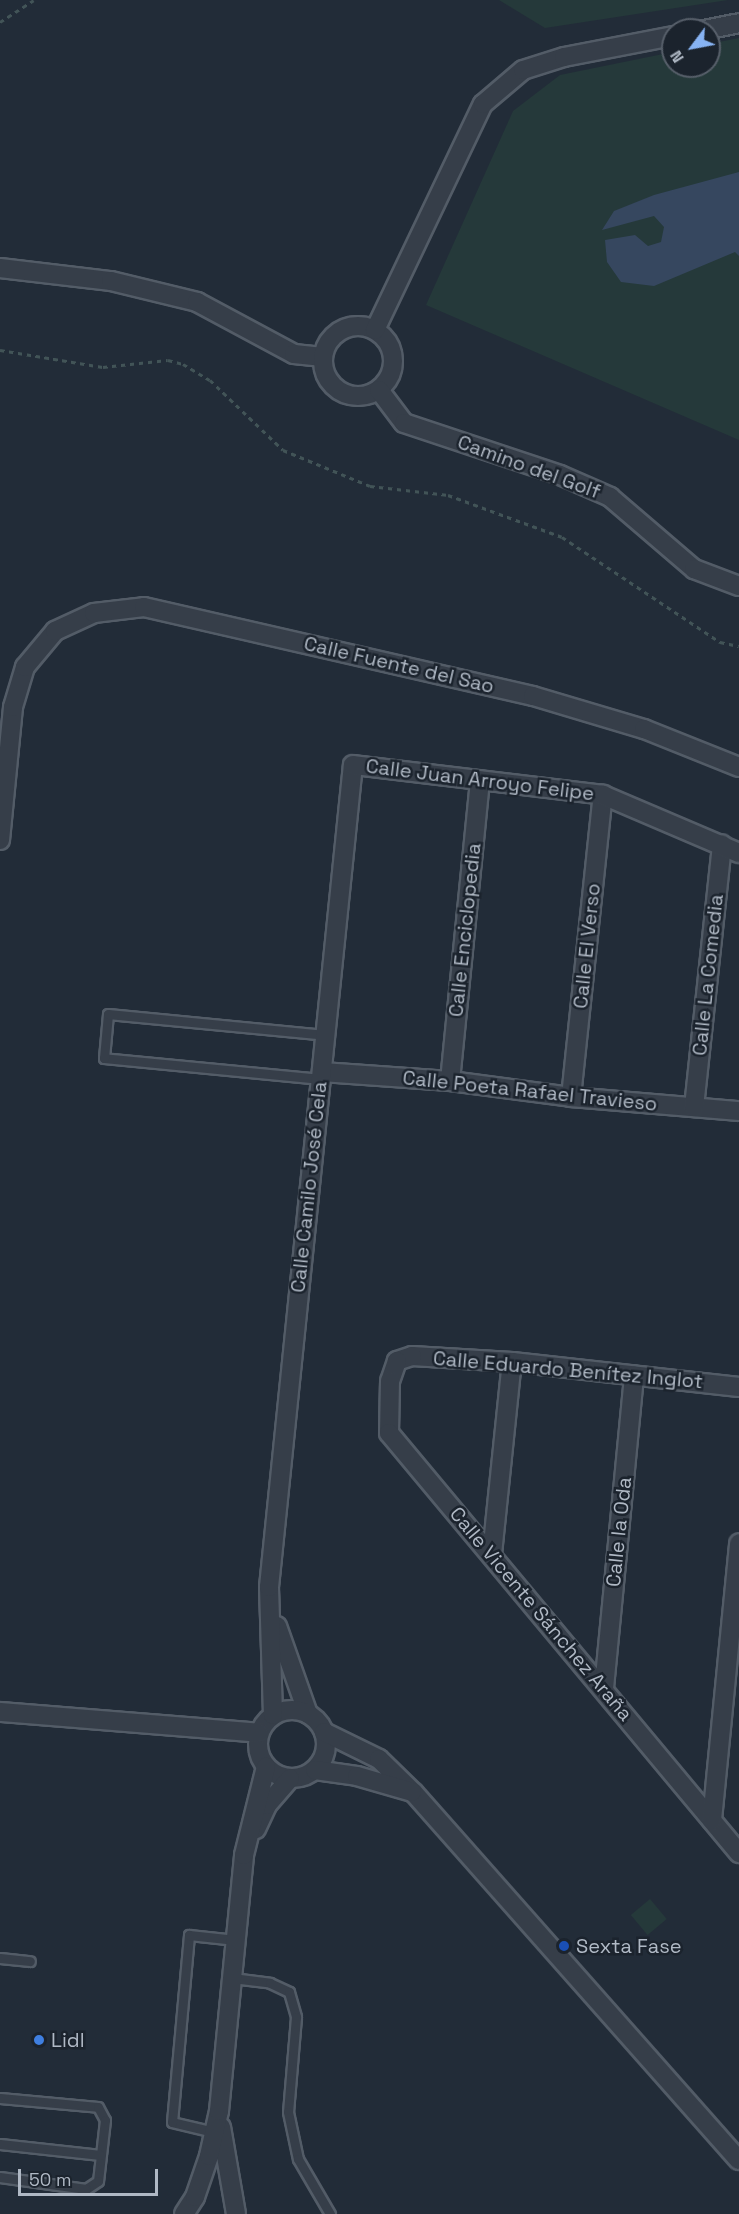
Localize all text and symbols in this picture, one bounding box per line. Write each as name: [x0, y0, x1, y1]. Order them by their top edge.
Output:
north arrow: [661, 18, 721, 78]
text: N: [665, 47, 689, 67]
street label: Camino del Golf: [454, 430, 604, 504]
street label: Calle Fuente del Sao: [302, 631, 496, 699]
street label: Calle Juan Arroyo Felipe: [364, 754, 596, 806]
street label: Calle Enciclopedia: [444, 842, 486, 1018]
street label: Calle El Verso: [568, 882, 606, 1010]
street label: Calle La Comedia: [688, 893, 728, 1057]
street label: Calle Poeta Rafael Travieso: [401, 1066, 659, 1116]
street label: Calle Camilo José Cela: [286, 1080, 332, 1294]
street label: Calle Eduardo Benítez Inglot: [432, 1346, 704, 1394]
street label: Calle la Oda: [601, 1476, 637, 1588]
street label: Calle Vicente Sánchez Araña: [444, 1502, 638, 1726]
place label: Sexta Fase: [576, 1934, 682, 1958]
marker: Sexta Fase: [557, 1939, 571, 1953]
place label: Lidl: [51, 2028, 85, 2052]
marker: Lidl: [32, 2033, 46, 2047]
scale bar: [21, 2157, 160, 2195]
text: 50 m: [29, 2168, 71, 2191]

